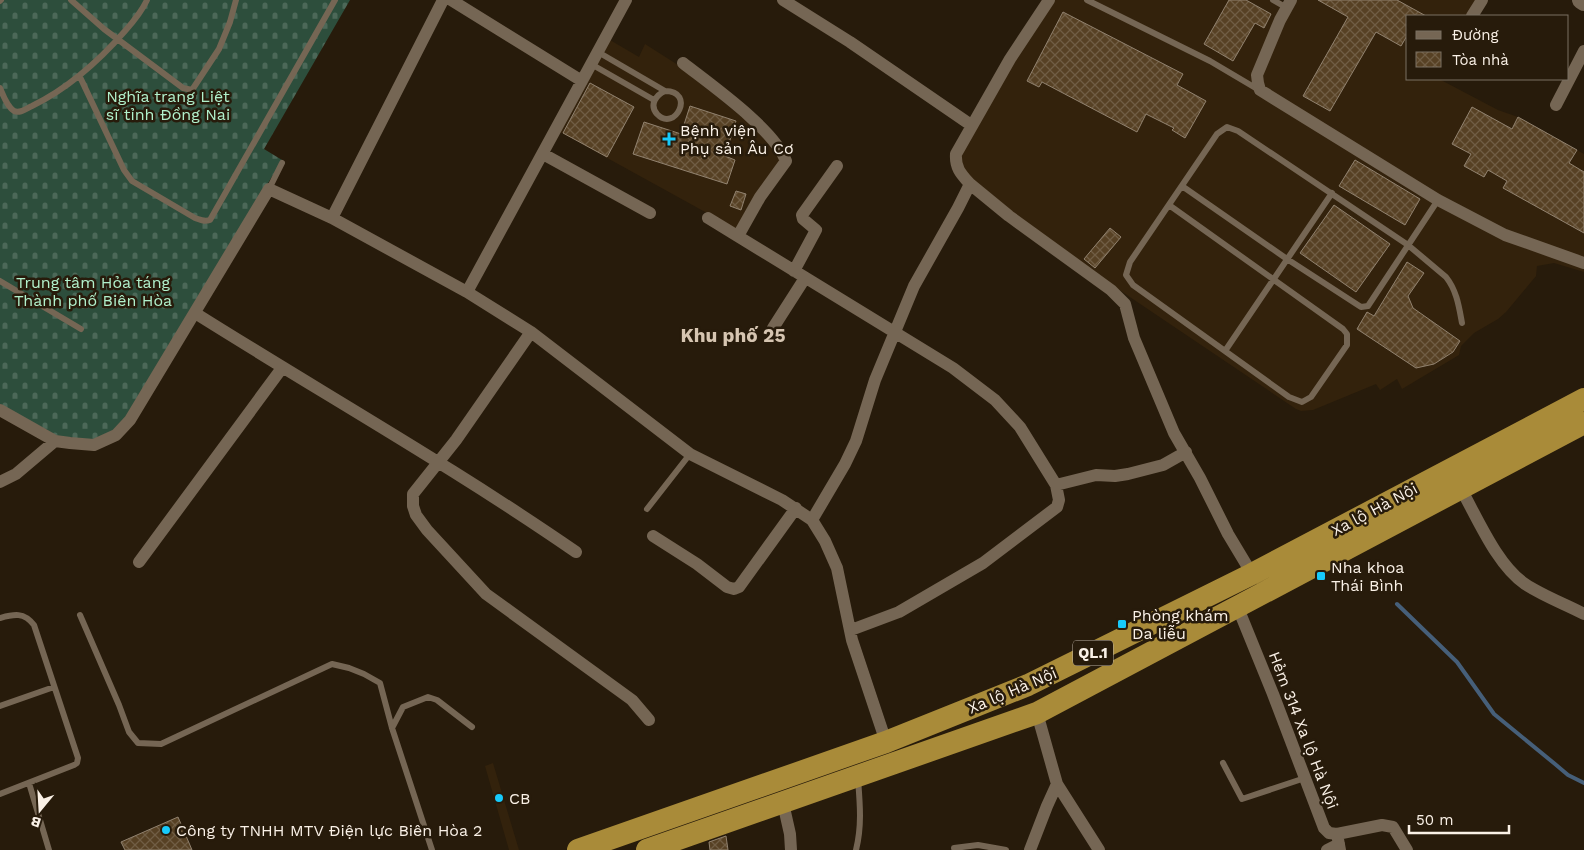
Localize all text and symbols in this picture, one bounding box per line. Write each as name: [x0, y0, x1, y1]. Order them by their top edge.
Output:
legend: [1406, 15, 1569, 80]
text: Đường: [1452, 26, 1499, 44]
text: Tòa nhà: [1452, 51, 1509, 69]
park label: Nghĩa trang Liệt sĩ tỉnh Đồng Nai: [106, 87, 230, 124]
place label: Bệnh viện Phụ sản Âu Cơ: [680, 121, 794, 158]
marker: Bệnh viện Phụ sản Âu Cơ: [662, 132, 676, 146]
park label: Trung tâm Hỏa táng Thành phố Biên Hòa: [14, 273, 172, 310]
district label: Khu phố 25: [680, 324, 786, 347]
street label: Xa lộ Hà Nội: [1328, 479, 1421, 540]
place label: Nha khoa Thái Bình: [1331, 558, 1404, 595]
marker: Nha khoa Thái Bình: [1315, 570, 1327, 582]
place label: Phòng khám Da liễu: [1132, 606, 1228, 643]
marker: Phòng khám Da liễu: [1116, 618, 1128, 630]
road number: QL.1: [1073, 640, 1113, 666]
street label: Hẻm 314 Xa lộ Hà Nội: [1265, 649, 1342, 812]
street label: Xa lộ Hà Nội: [965, 663, 1060, 718]
north arrow: [15, 785, 65, 835]
place label: CB: [509, 789, 530, 808]
marker: CB: [493, 792, 505, 804]
scale bar: [1409, 802, 1509, 834]
text: 50 m: [1416, 811, 1453, 829]
text: B: [29, 813, 43, 831]
place label: Công ty TNHH MTV Điện lực Biên Hòa 2: [176, 821, 482, 840]
marker: Công ty TNHH MTV Điện lực Biên Hòa 2: [160, 824, 172, 836]

